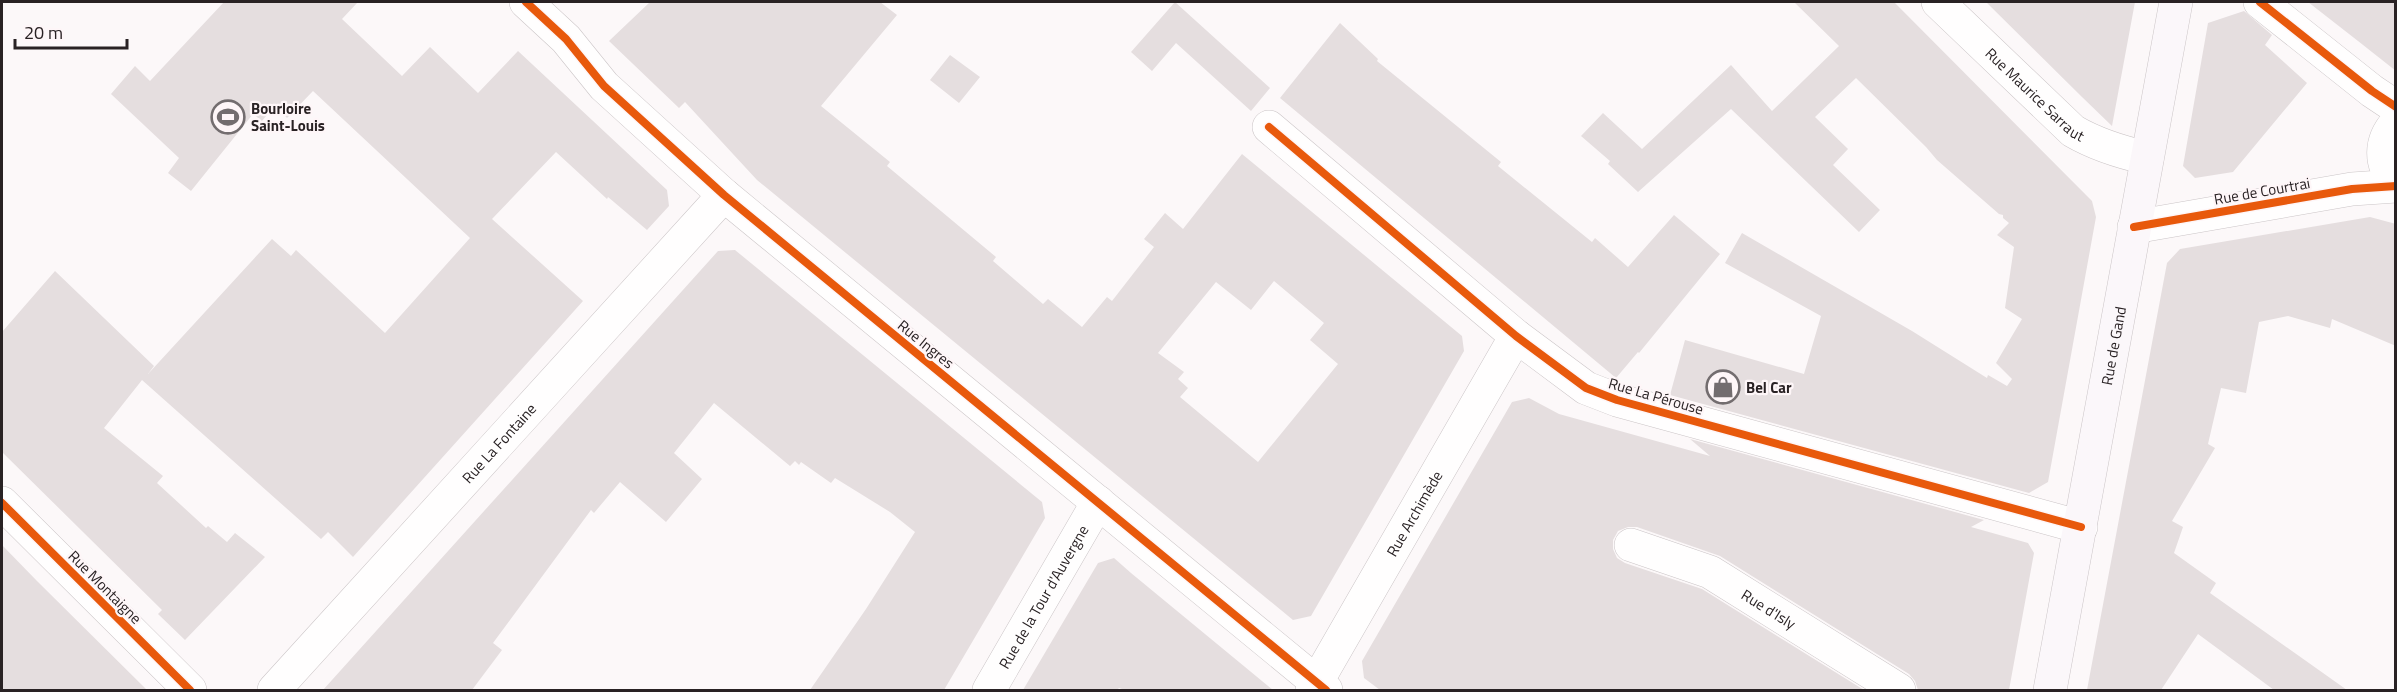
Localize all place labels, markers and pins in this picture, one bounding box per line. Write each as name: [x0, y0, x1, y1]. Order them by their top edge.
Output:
place label: Bourloire Saint-Louis: [251, 97, 325, 137]
sports icon: Bourloire Saint-Louis: [210, 99, 246, 135]
shop icon: Bel Car: [1705, 369, 1741, 405]
place label: Bel Car: [1746, 376, 1792, 399]

